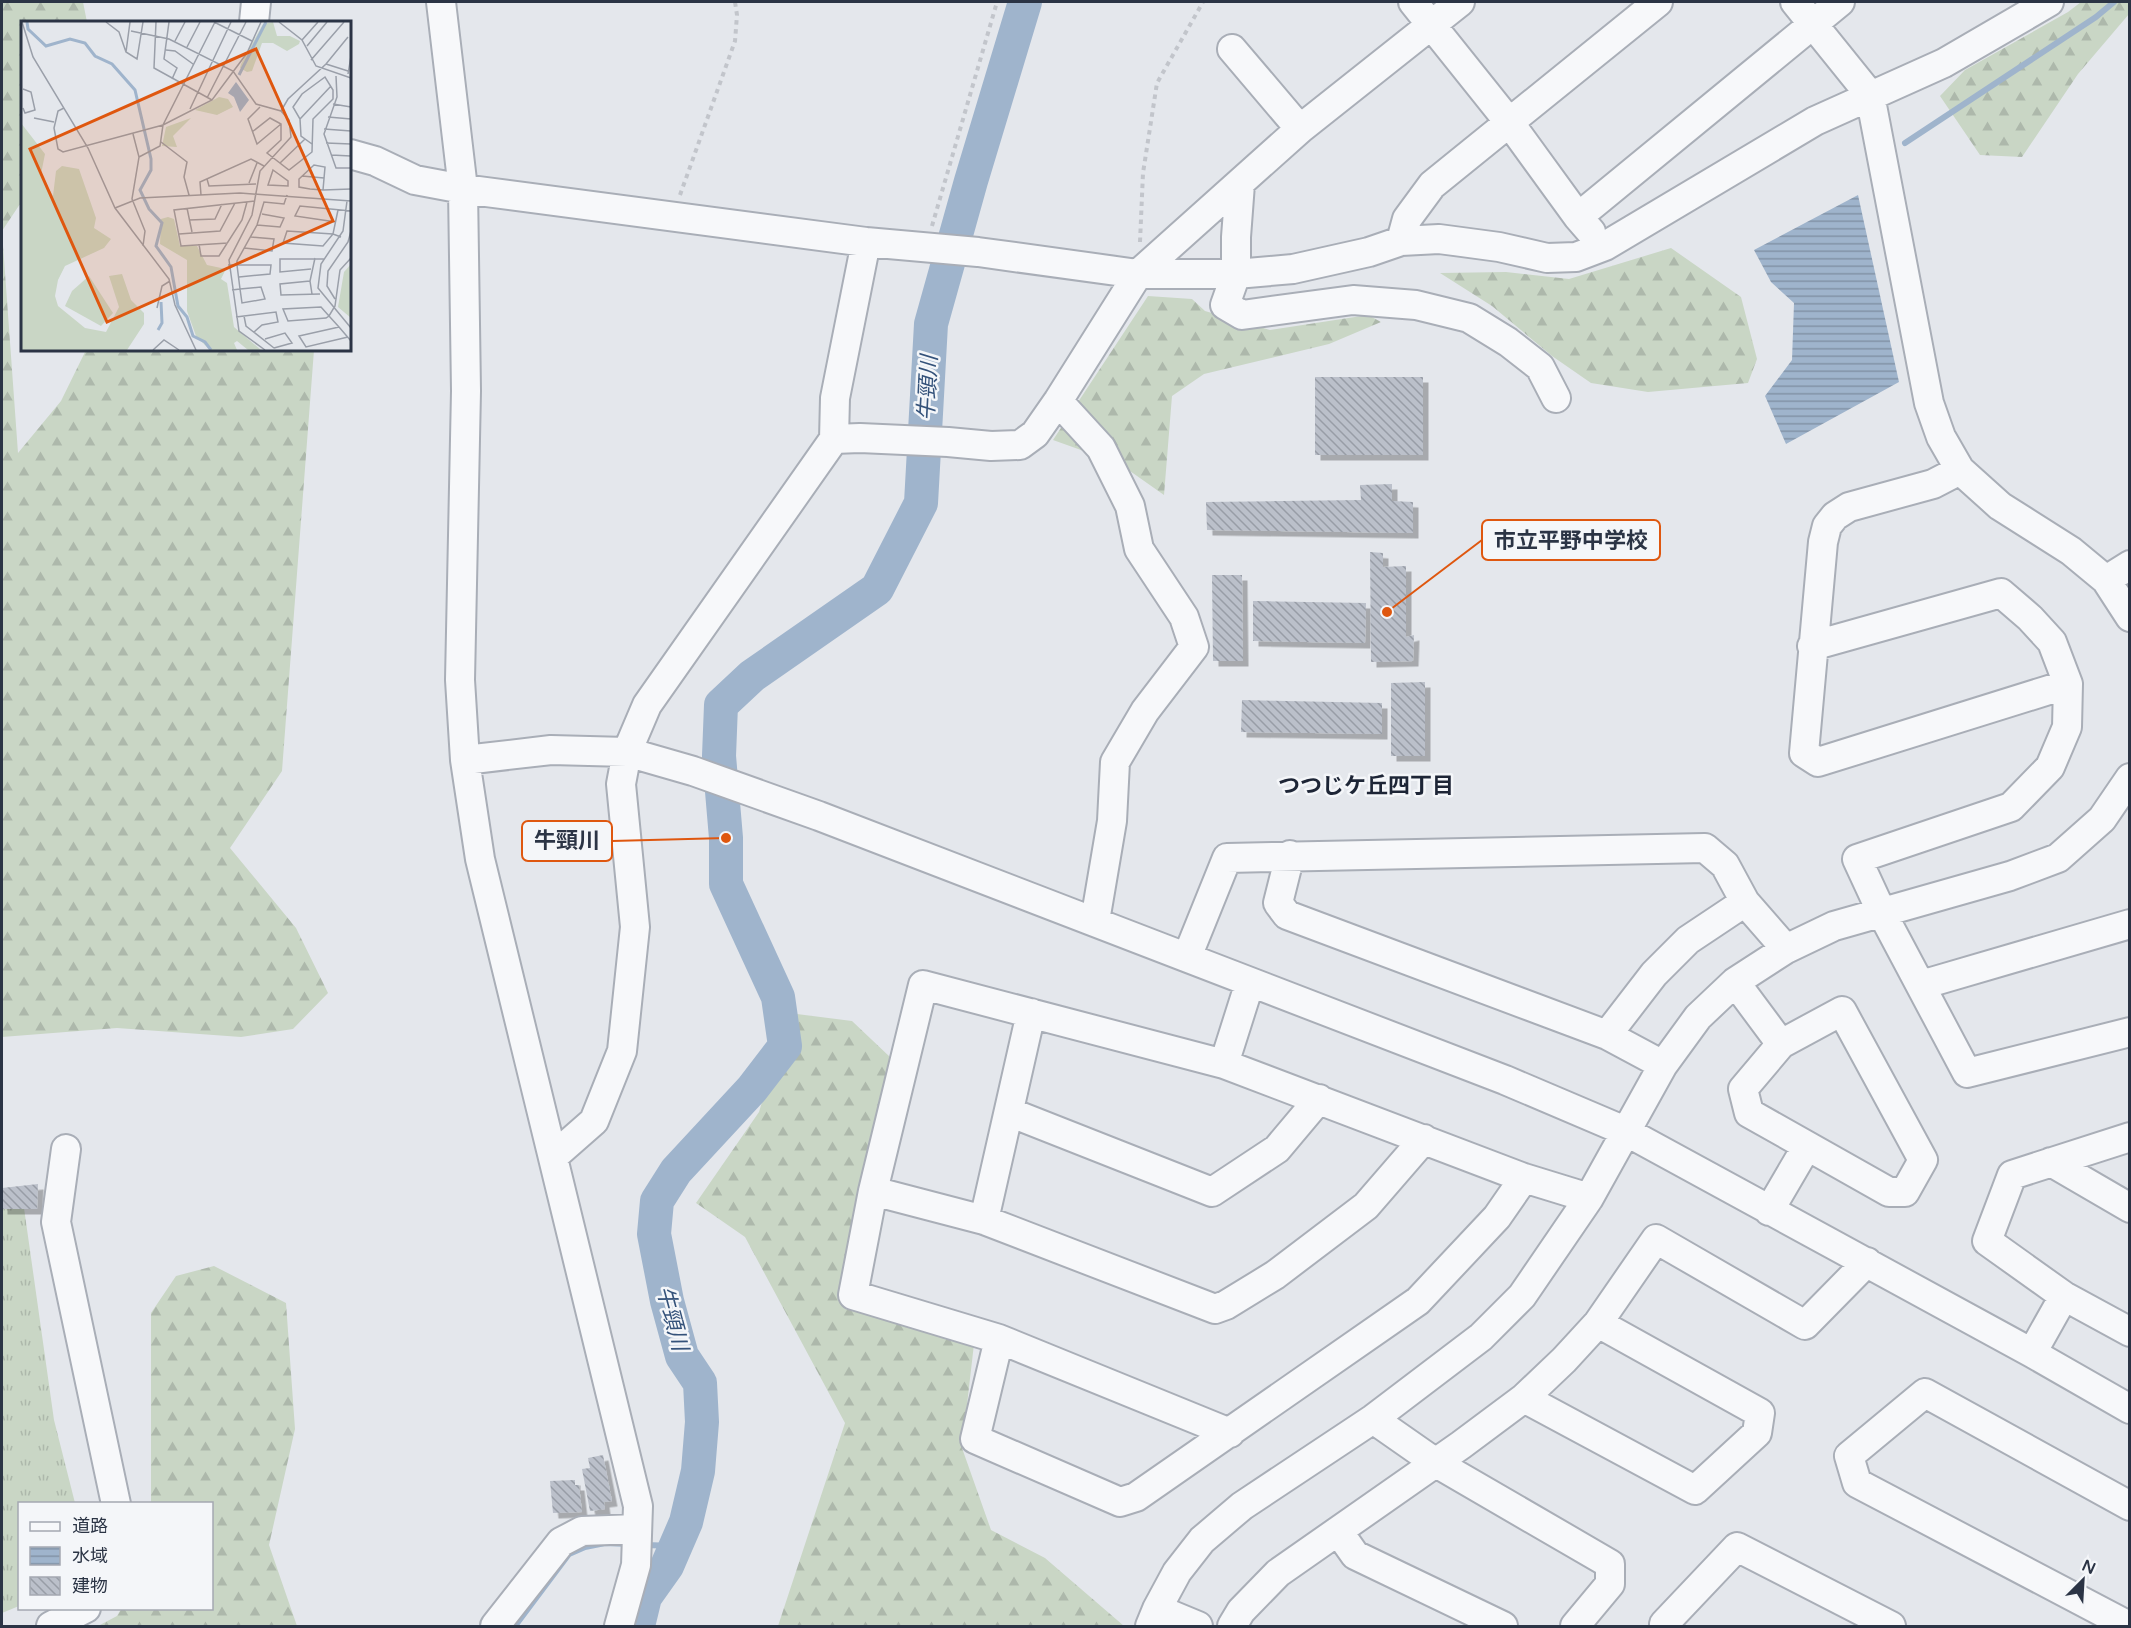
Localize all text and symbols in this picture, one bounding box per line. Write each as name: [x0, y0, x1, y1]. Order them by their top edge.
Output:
inset map: [21, 21, 351, 351]
water label: 牛頸川: [913, 352, 943, 422]
callout: 市立平野中学校: [1482, 520, 1660, 560]
text: 市立平野中学校: [1494, 528, 1648, 554]
district label: つつじケ丘四丁目: [1278, 773, 1454, 799]
callout: 牛頸川: [522, 821, 612, 861]
text: 牛頸川: [534, 828, 600, 854]
water label: 牛頸川: [651, 1283, 694, 1355]
legend: [18, 1502, 213, 1610]
text: 道路: [72, 1515, 108, 1537]
text: 水域: [72, 1545, 108, 1567]
north arrow: [2053, 1550, 2113, 1610]
text: N: [2079, 1555, 2099, 1579]
text: 建物: [72, 1575, 108, 1597]

